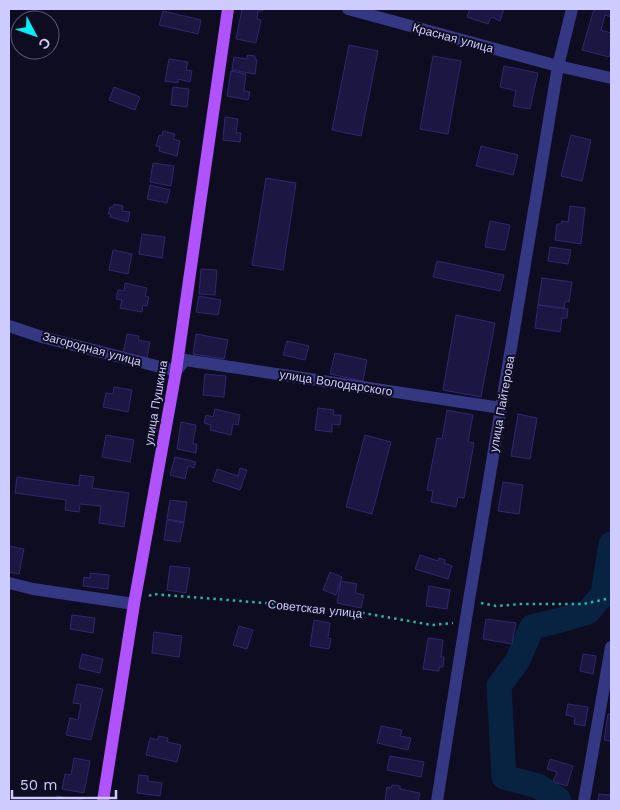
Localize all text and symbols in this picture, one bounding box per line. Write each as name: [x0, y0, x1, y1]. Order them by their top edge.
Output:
north arrow: [10, 10, 60, 60]
street label: Красная улица: [411, 20, 495, 56]
text: С: [35, 34, 54, 53]
street label: Загородная улица: [41, 329, 143, 369]
street label: улица Пайтерова: [487, 355, 517, 453]
street label: улица Пушкина: [142, 359, 170, 447]
street label: улица Володарского: [278, 367, 394, 399]
street label: Советская улица: [267, 597, 363, 621]
scale bar: [12, 768, 116, 800]
text: 50 m: [20, 776, 57, 794]

